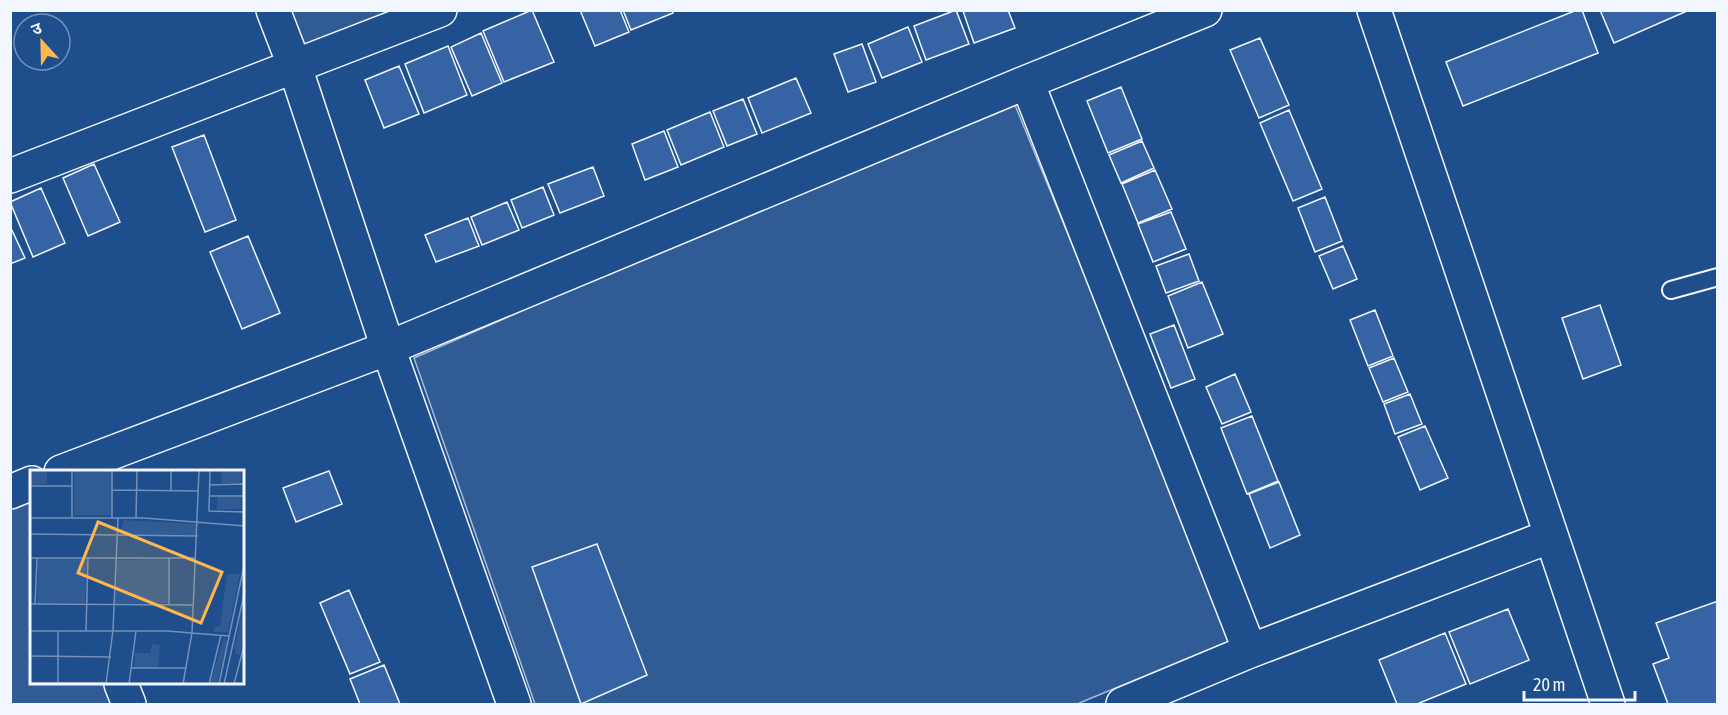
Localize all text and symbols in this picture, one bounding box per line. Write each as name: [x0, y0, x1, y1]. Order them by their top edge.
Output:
north arrow: [12, 12, 72, 72]
text: उ: [29, 18, 45, 38]
inset map: [30, 470, 244, 685]
scale bar: [1524, 664, 1635, 702]
text: 20 m: [1533, 674, 1565, 695]

